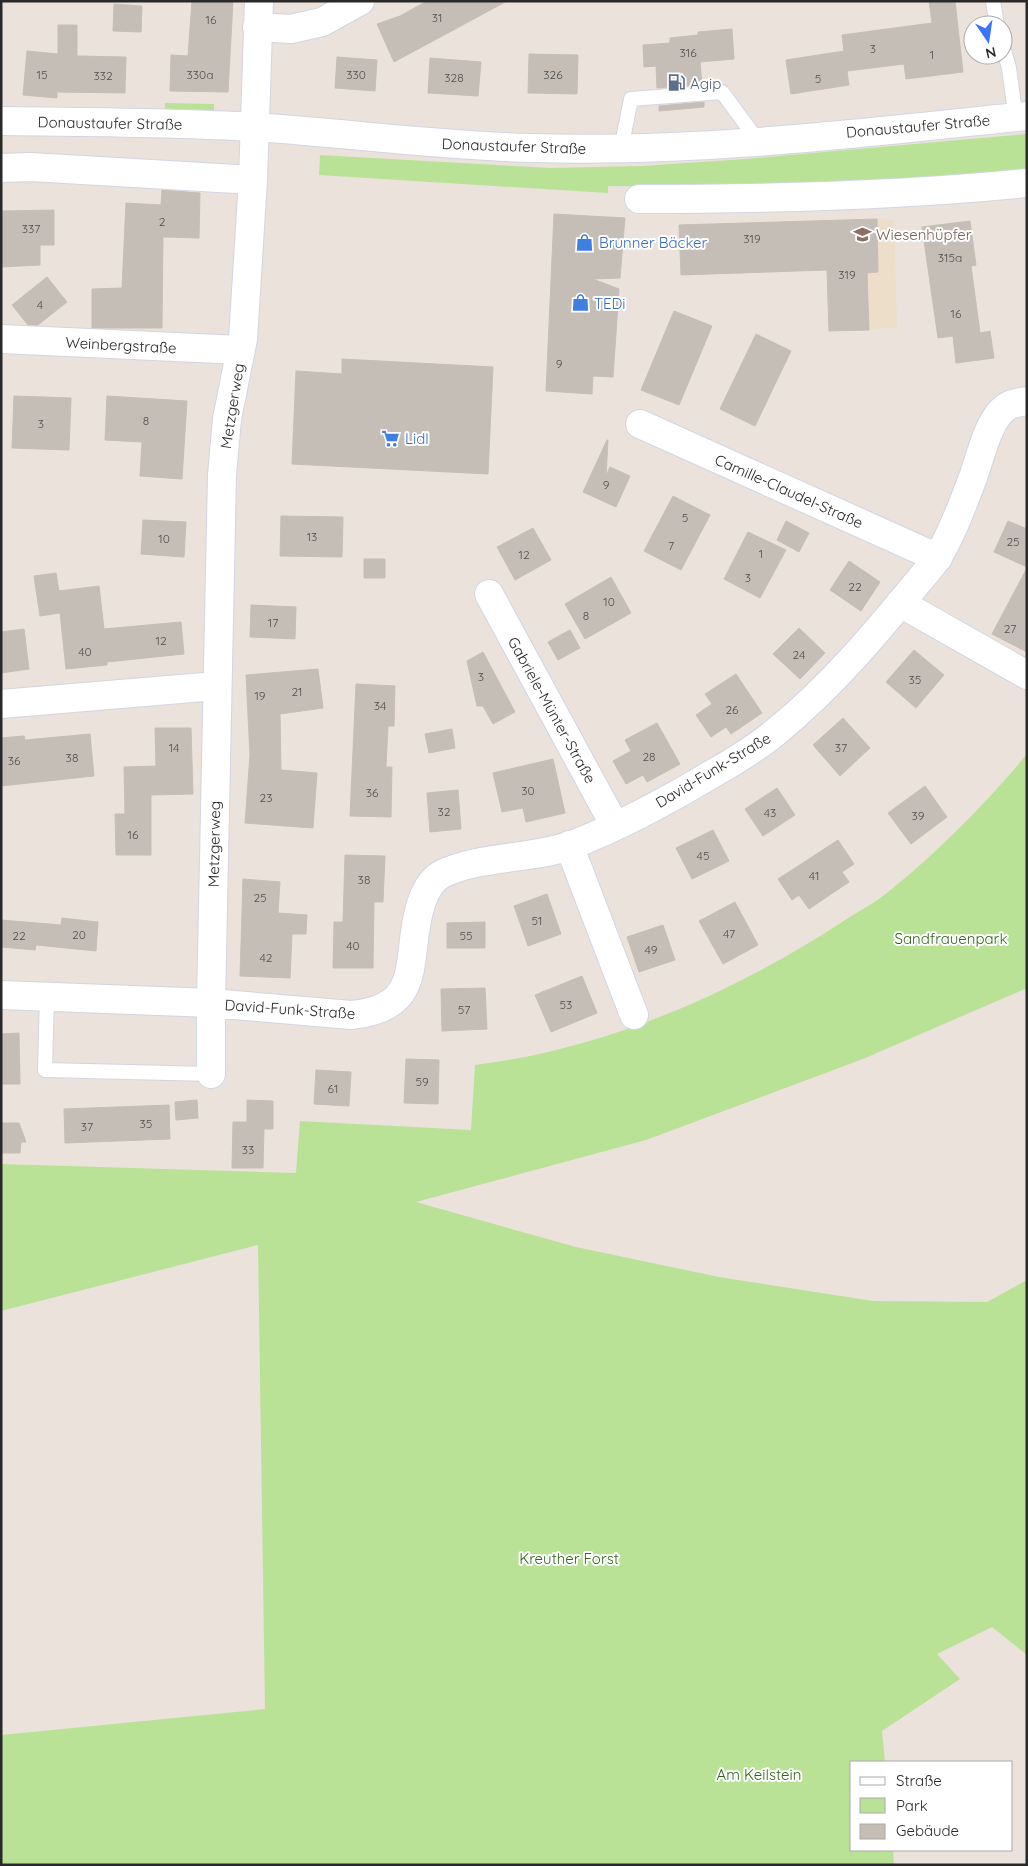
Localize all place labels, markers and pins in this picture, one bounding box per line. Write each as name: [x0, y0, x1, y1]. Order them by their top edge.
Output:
fuel station icon: Agip: [666, 73, 686, 93]
place label: Agip: [690, 74, 721, 93]
school or university icon: Wiesenhüpfer: [852, 224, 872, 244]
place label: Wiesenhüpfer: [876, 225, 972, 244]
shop icon: Brunner Bäcker: [575, 232, 595, 252]
place label: Brunner Bäcker: [599, 233, 708, 252]
shop icon: TEDi: [570, 293, 590, 313]
place label: TEDi: [594, 294, 626, 313]
supermarket icon: Lidl: [381, 428, 401, 448]
place label: Lidl: [405, 429, 429, 448]

